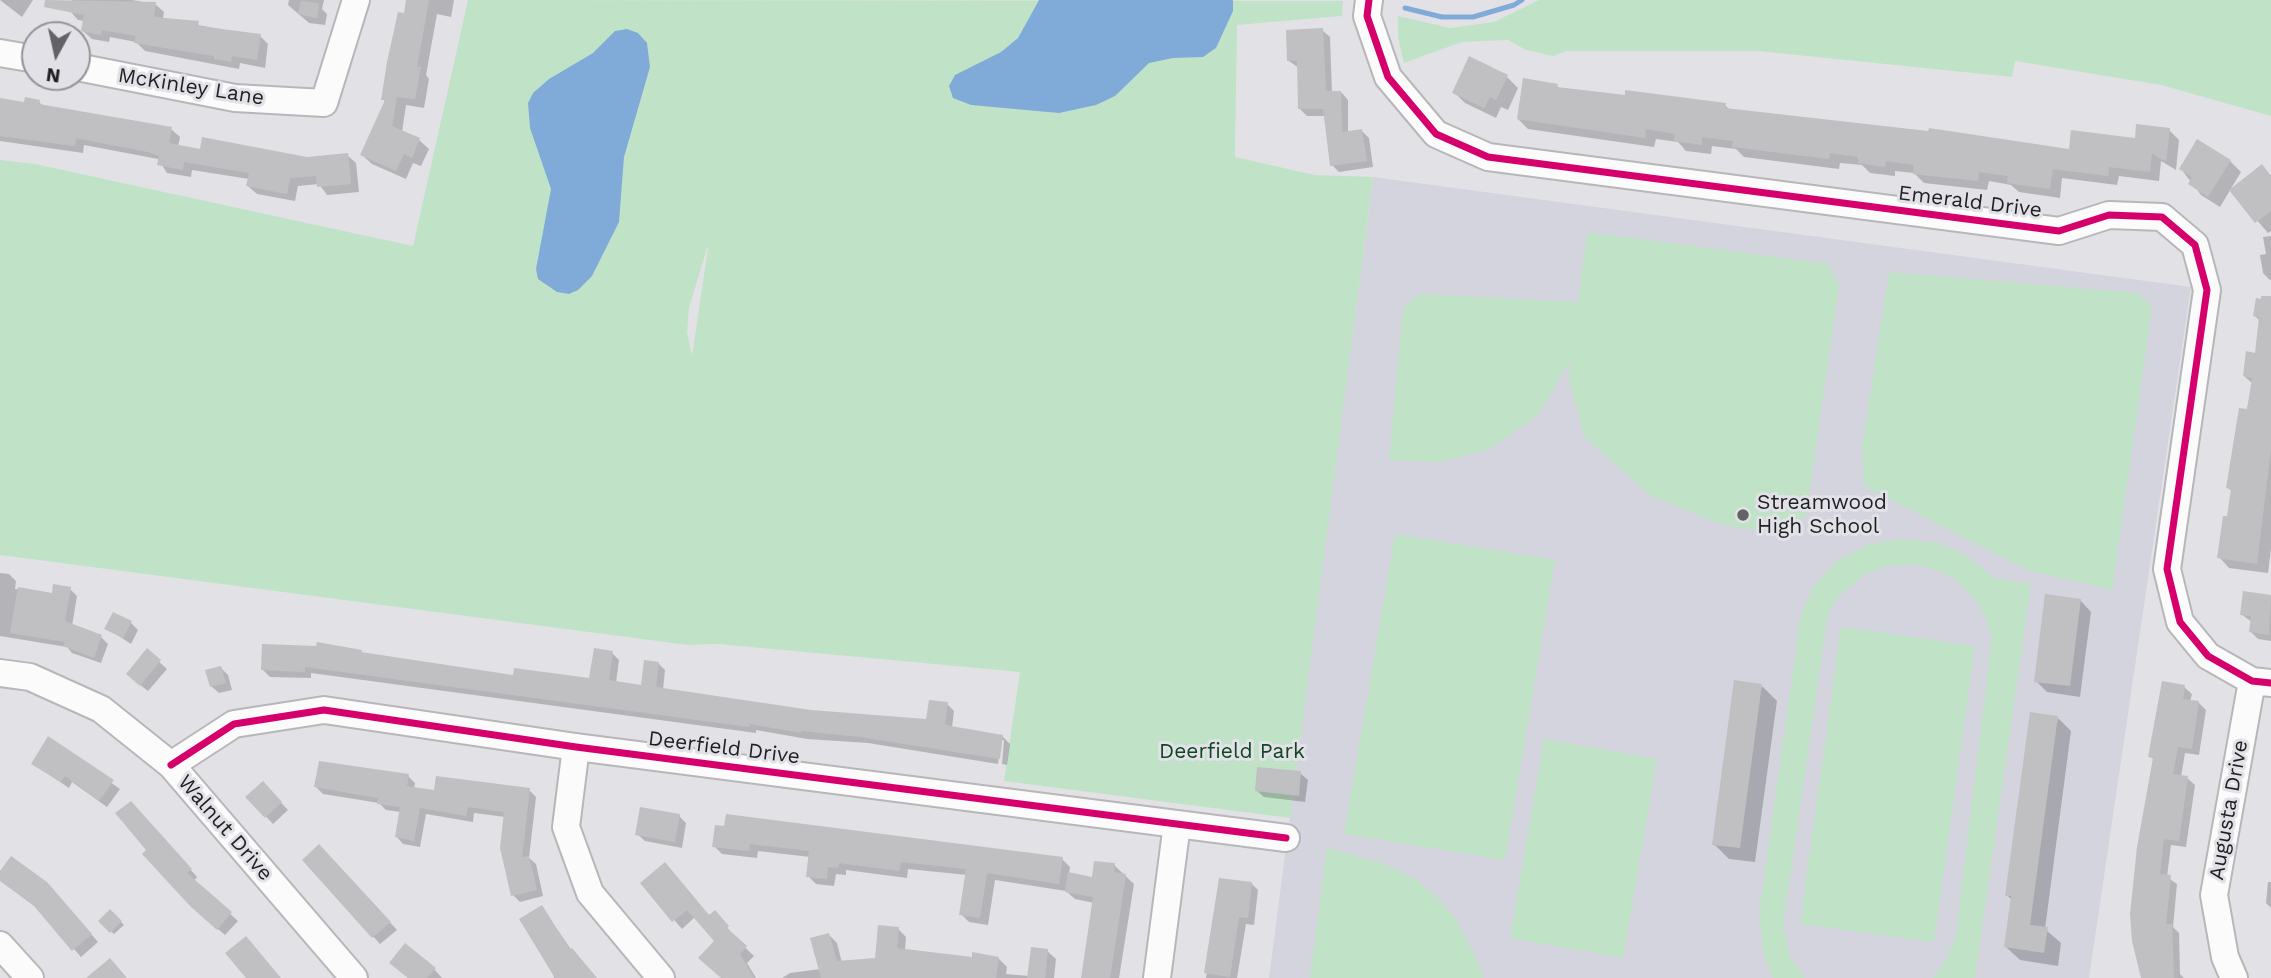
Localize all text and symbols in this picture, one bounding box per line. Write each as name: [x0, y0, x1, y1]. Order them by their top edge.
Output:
north arrow: [21, 21, 91, 91]
text: N: [45, 63, 62, 88]
street label: McKinley Lane: [116, 63, 266, 111]
street label: Emerald Drive: [1897, 181, 2043, 223]
place label: Streamwood High School: [1757, 490, 1887, 540]
marker: Streamwood High School: [1735, 507, 1751, 523]
street label: Deerfield Drive: [647, 726, 801, 770]
street label: Augusta Drive: [2204, 738, 2254, 882]
park label: Deerfield Park: [1159, 739, 1305, 765]
street label: Walnut Drive: [172, 770, 278, 886]

